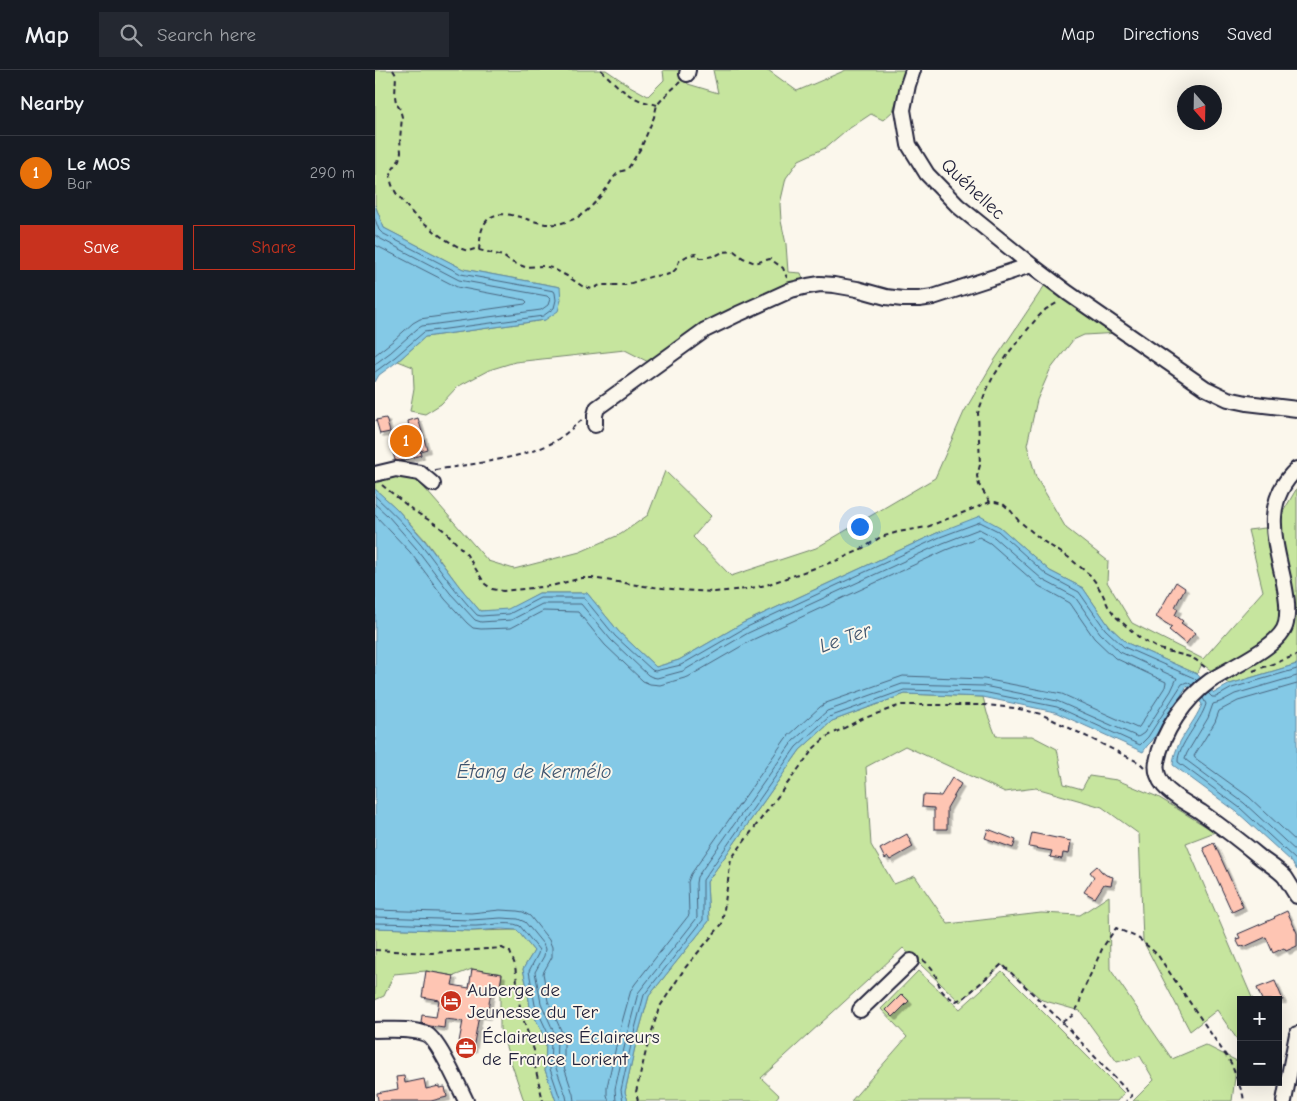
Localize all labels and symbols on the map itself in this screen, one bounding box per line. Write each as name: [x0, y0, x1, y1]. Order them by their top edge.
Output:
north arrow: [1177, 85, 1222, 130]
street label: Quéhellec: [936, 154, 1010, 224]
pin: 1: [390, 422, 422, 460]
your location: [847, 514, 873, 540]
water label: Le Ter: [816, 618, 875, 658]
water label: Étang de Kermélo: [457, 760, 611, 783]
place label: Auberge de Jeunesse du Ter: [467, 979, 599, 1023]
hotel icon: Auberge de Jeunesse du Ter: [439, 989, 463, 1013]
place label: Éclaireuses Éclaireurs de France Lorient: [482, 1026, 660, 1070]
office icon: Éclaireuses Éclaireurs de France Lorient: [454, 1036, 478, 1060]

